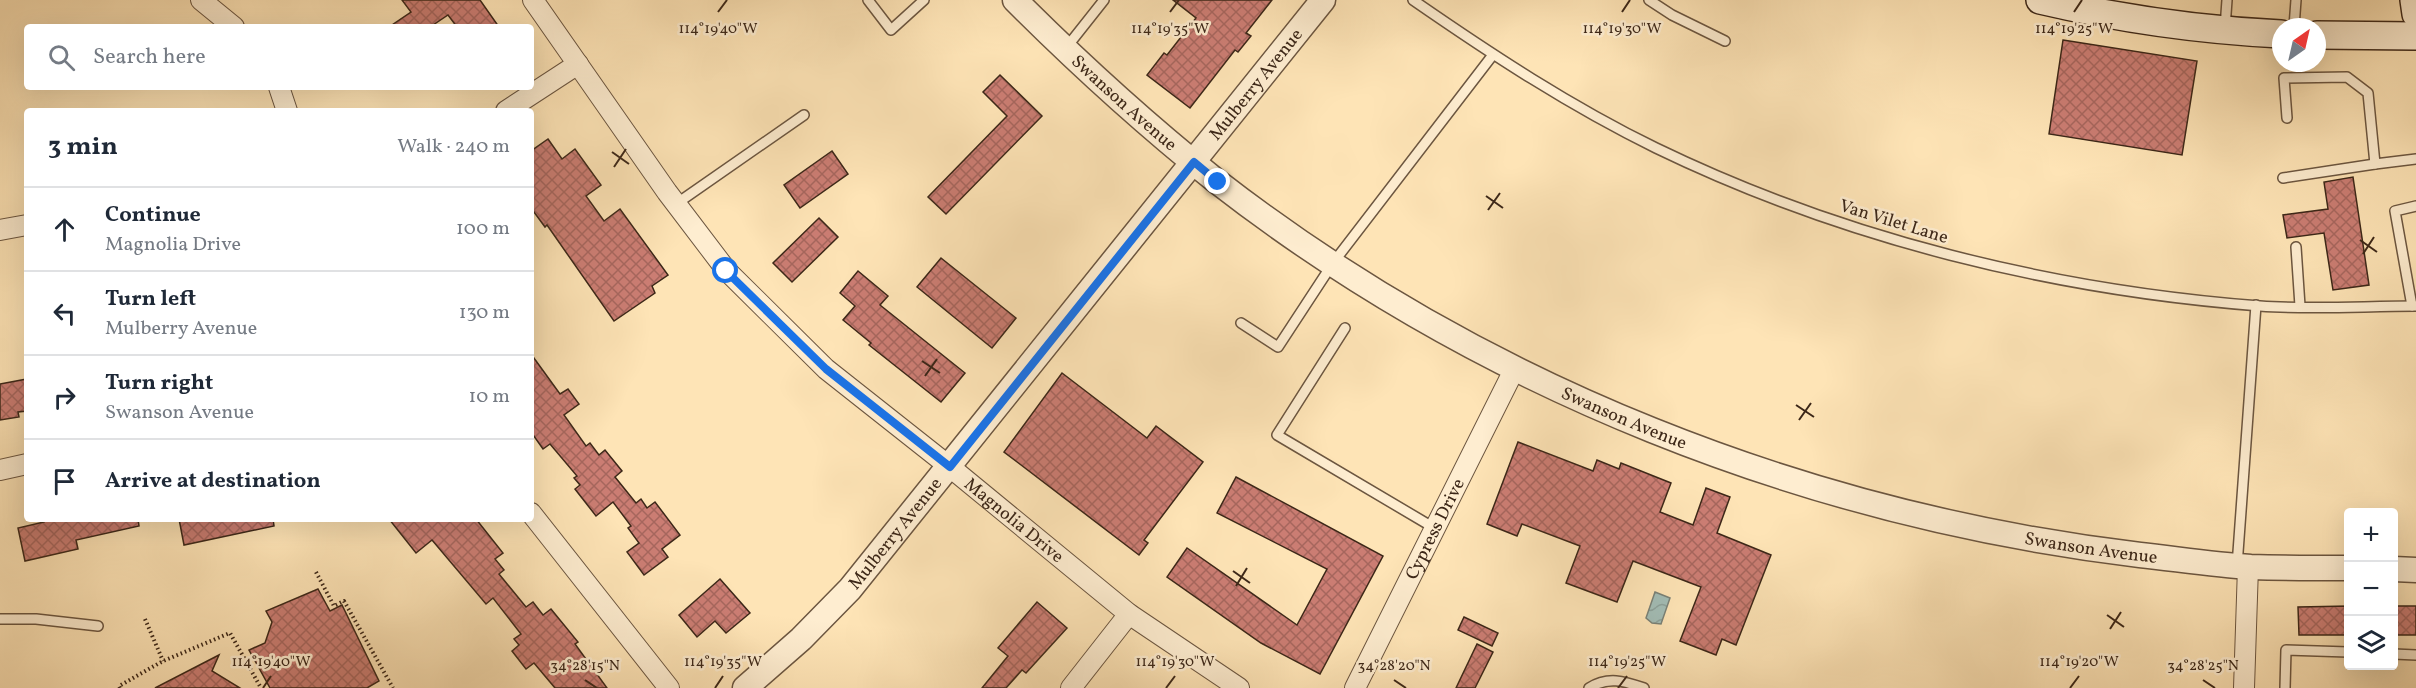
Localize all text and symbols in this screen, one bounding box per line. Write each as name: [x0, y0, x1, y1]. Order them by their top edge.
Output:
north arrow: [2272, 18, 2326, 72]
text: 114°19'40"W: [678, 19, 758, 40]
text: 114°19'35"W: [1131, 19, 1209, 40]
text: 114°19'30"W: [1582, 19, 1662, 40]
text: 114°19'25"W: [2035, 19, 2113, 40]
search box: [24, 24, 534, 90]
street label: Mulberry Avenue: [1204, 24, 1309, 146]
icon: search: [45, 41, 78, 74]
text: Search here: [93, 42, 206, 73]
street label: Swanson Avenue: [1065, 50, 1182, 158]
text: 3 min: [48, 129, 118, 165]
text: Walk · 240 m: [397, 133, 510, 161]
route end: [1204, 168, 1230, 194]
street label: Van Vilet Lane: [1836, 194, 1951, 251]
text: Continue: [105, 200, 201, 231]
icon: ahead: [48, 213, 81, 246]
text: 100 m: [456, 215, 510, 243]
text: Magnolia Drive: [105, 231, 241, 259]
route start: [712, 257, 738, 283]
text: Turn left: [105, 284, 196, 315]
icon: left: [48, 297, 81, 330]
text: 130 m: [459, 299, 510, 327]
text: Mulberry Avenue: [105, 315, 257, 343]
text: Turn right: [105, 368, 213, 399]
icon: right: [48, 381, 81, 414]
street label: Swanson Avenue: [1557, 381, 1690, 457]
text: 10 m: [469, 383, 510, 411]
text: Swanson Avenue: [105, 399, 254, 427]
icon: arrive: [48, 465, 81, 498]
text: Arrive at destination: [105, 466, 321, 497]
street label: Mulberry Avenue: [843, 473, 949, 595]
street label: Magnolia Drive: [958, 473, 1069, 570]
street label: Cypress Drive: [1400, 475, 1472, 584]
map controls: [2344, 508, 2398, 670]
button: +: [2344, 508, 2398, 562]
street label: Swanson Avenue: [2022, 527, 2159, 571]
button: −: [2344, 562, 2398, 616]
button: layers: [2344, 616, 2398, 670]
text: 114°19'40"W: [231, 652, 311, 673]
text: 114°19'35"W: [684, 652, 762, 673]
text: 114°19'30"W: [1135, 652, 1215, 673]
text: 114°19'25"W: [1588, 652, 1666, 673]
text: 114°19'20"W: [2039, 652, 2119, 673]
text: 34°28'15"N: [550, 656, 620, 677]
text: 34°28'20"N: [1357, 656, 1431, 677]
text: 34°28'25"N: [2167, 656, 2239, 677]

